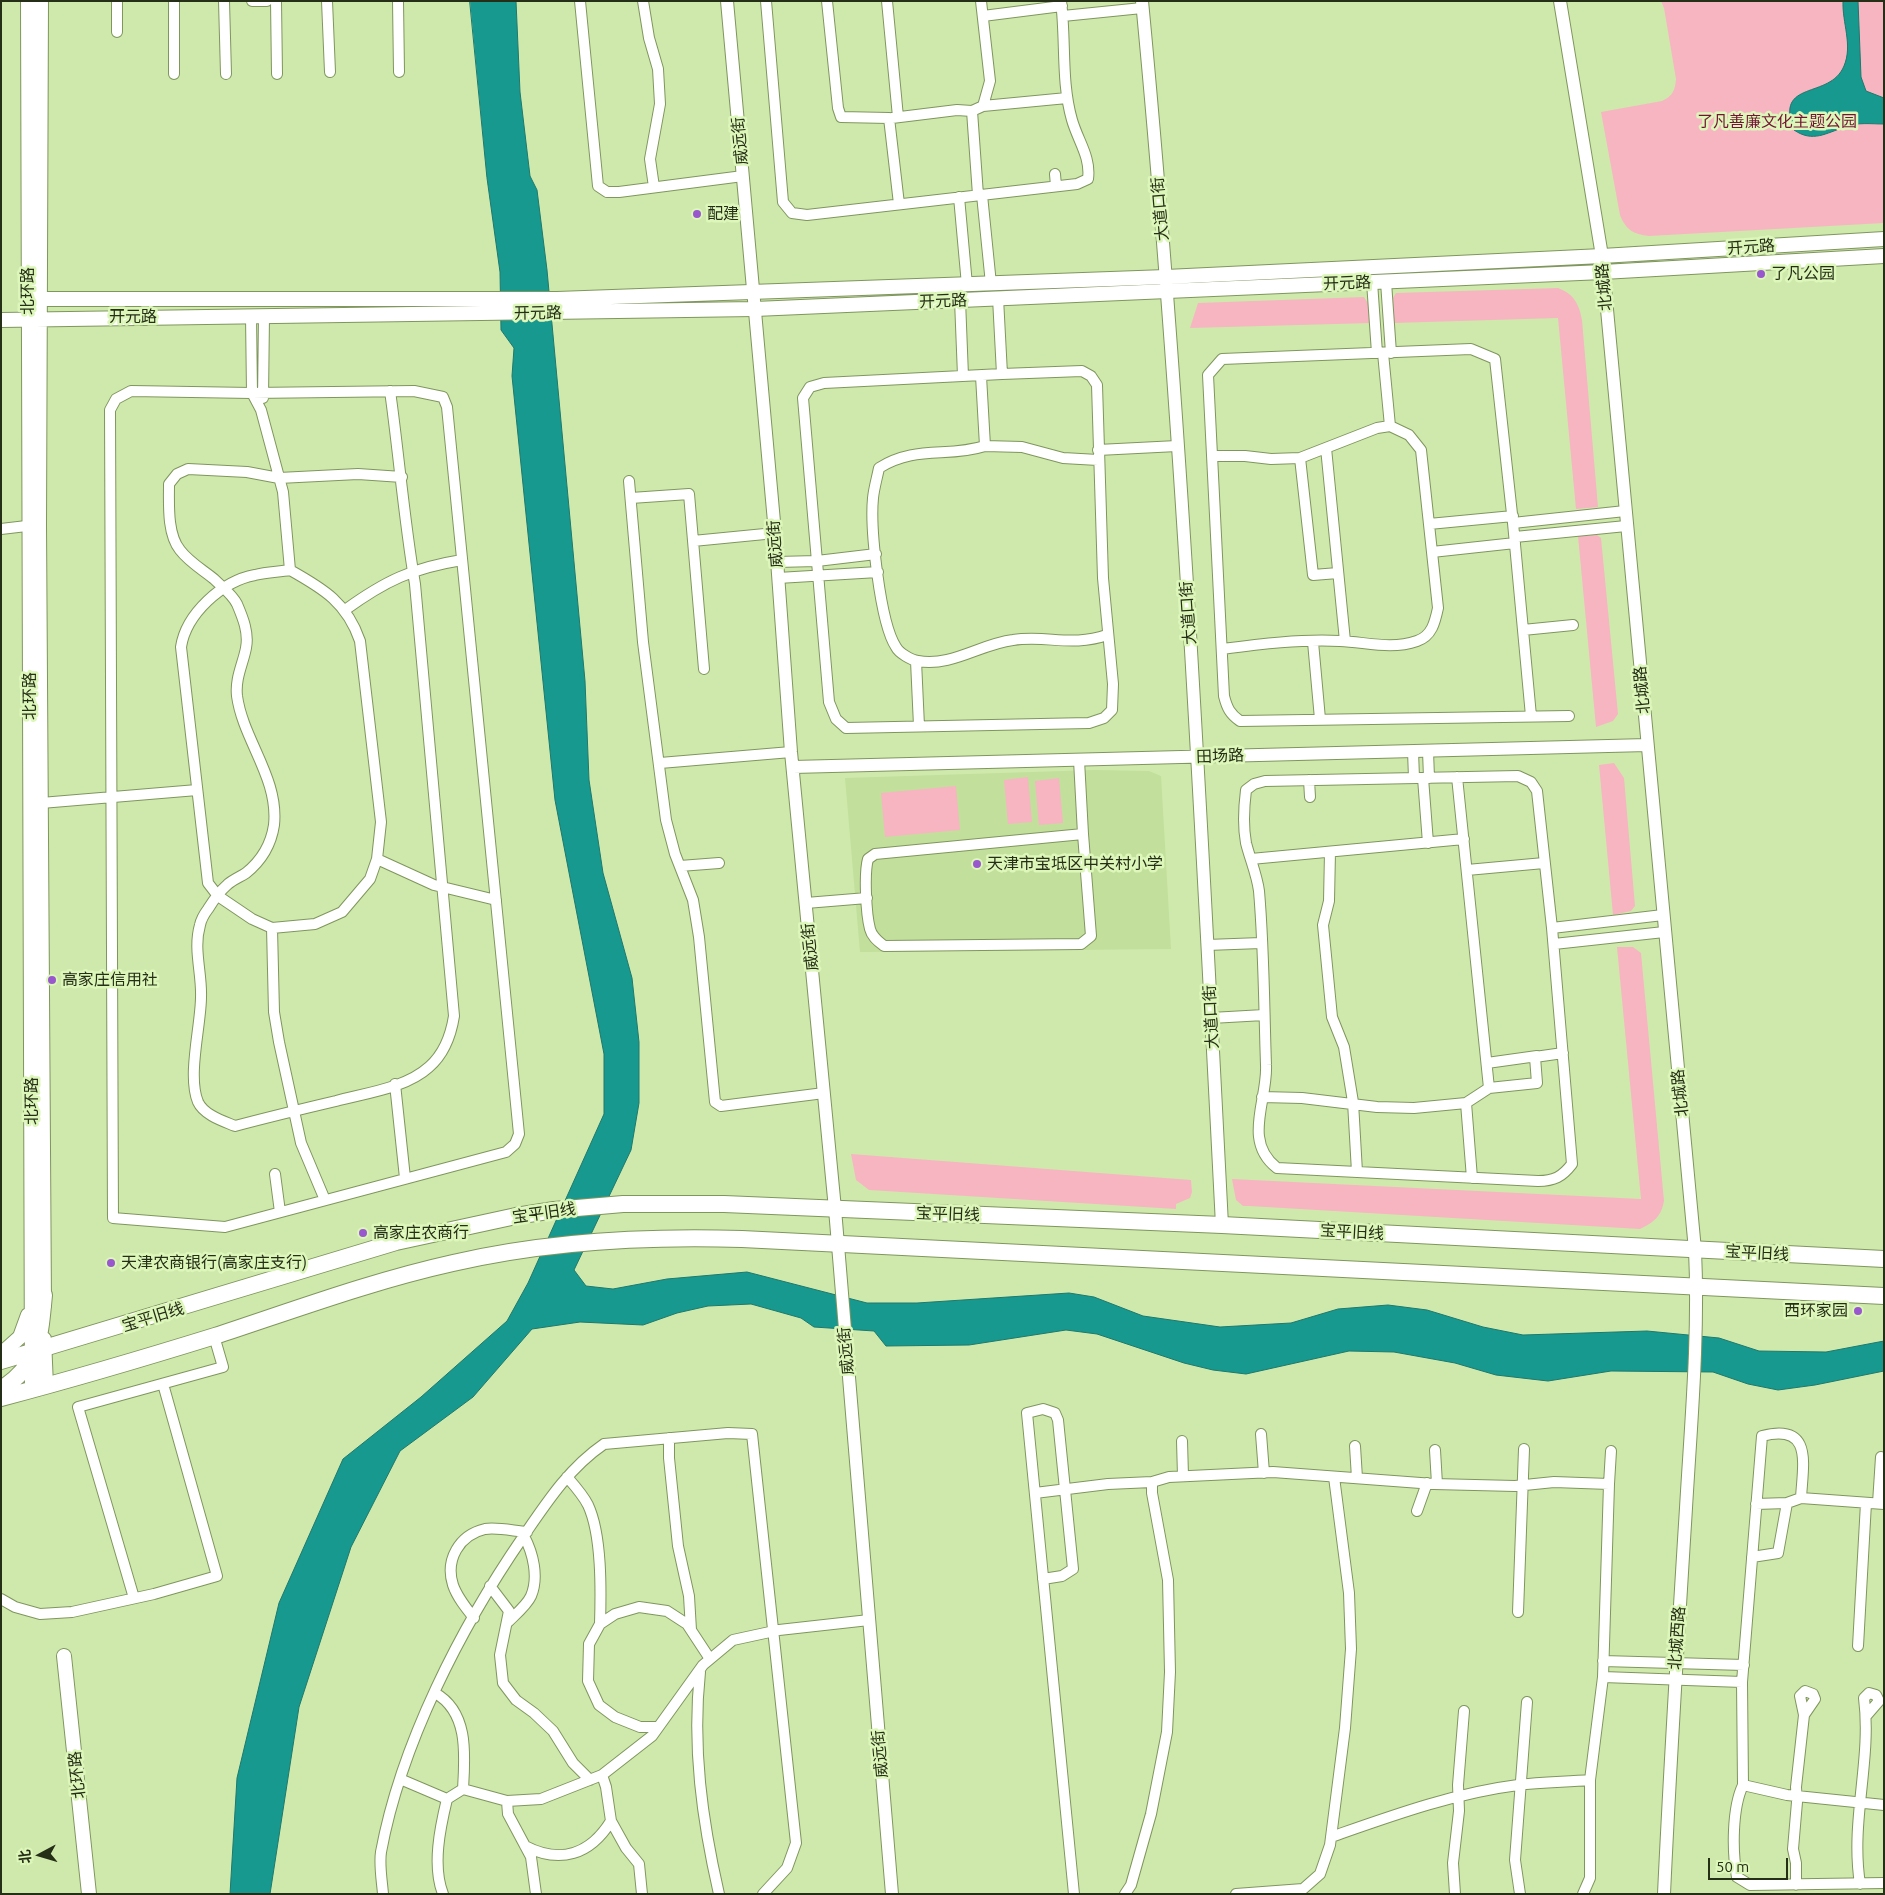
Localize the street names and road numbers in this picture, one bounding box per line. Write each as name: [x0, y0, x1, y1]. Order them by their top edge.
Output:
street label: 威远街: [728, 116, 752, 166]
street label: 大道口街: [1148, 176, 1172, 242]
street label: 开元路: [1726, 236, 1776, 258]
street label: 北城路: [1592, 262, 1616, 312]
street label: 北环路: [18, 267, 38, 315]
street label: 开元路: [1323, 273, 1371, 293]
street label: 开元路: [919, 291, 967, 311]
street label: 开元路: [514, 303, 562, 323]
street label: 开元路: [109, 307, 157, 327]
street label: 威远街: [764, 519, 786, 569]
street label: 大道口街: [1176, 580, 1200, 646]
street label: 北城路: [1630, 665, 1654, 715]
street label: 北环路: [20, 672, 40, 720]
street label: 田场路: [1196, 746, 1244, 766]
street label: 威远街: [798, 922, 822, 972]
street label: 大道口街: [1200, 985, 1222, 1049]
street label: 北城路: [1668, 1068, 1692, 1118]
street label: 北环路: [22, 1077, 42, 1125]
street label: 宝平旧线: [511, 1199, 577, 1227]
street label: 宝平旧线: [916, 1203, 980, 1225]
street label: 宝平旧线: [1320, 1221, 1384, 1243]
street label: 宝平旧线: [1725, 1242, 1789, 1264]
street label: 宝平旧线: [120, 1298, 186, 1336]
street label: 威远街: [834, 1326, 858, 1376]
street label: 北城西路: [1665, 1605, 1689, 1671]
street label: 威远街: [868, 1729, 892, 1779]
street label: 北环路: [65, 1750, 89, 1800]

